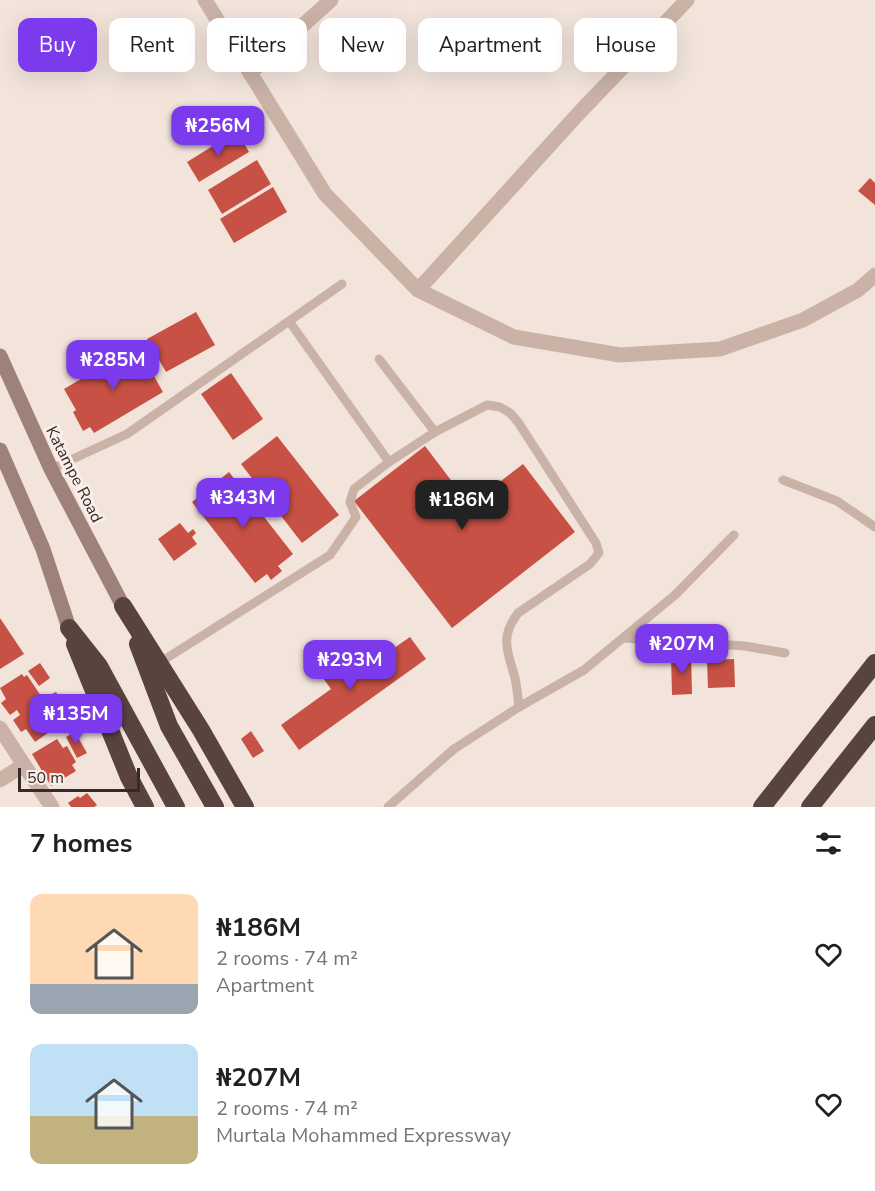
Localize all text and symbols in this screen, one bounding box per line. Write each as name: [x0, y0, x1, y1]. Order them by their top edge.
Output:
chip: Buy: [18, 18, 97, 72]
chip: Rent: [109, 18, 195, 72]
chip: Filters: [207, 18, 307, 72]
chip: New: [319, 18, 406, 72]
chip: Apartment: [418, 18, 562, 72]
chip: House: [574, 18, 677, 72]
pin: ₦256M: [176, 106, 260, 157]
text: ₦256M: [185, 112, 251, 139]
pin: ₦285M: [71, 340, 155, 391]
text: ₦285M: [80, 346, 146, 373]
street label: Katampe Road: [40, 422, 108, 526]
pin: ₦343M: [201, 478, 285, 529]
pin: ₦186M: [420, 480, 504, 531]
text: ₦343M: [210, 484, 276, 511]
text: ₦186M: [429, 486, 495, 513]
pin: ₦207M: [640, 624, 724, 675]
text: ₦207M: [649, 630, 715, 657]
pin: ₦293M: [308, 640, 392, 691]
text: ₦293M: [317, 646, 383, 673]
pin: ₦135M: [34, 694, 118, 745]
text: ₦135M: [43, 700, 109, 727]
scale bar: [18, 765, 140, 792]
text: 50 m: [27, 767, 64, 789]
text: 7 homes: [30, 826, 132, 861]
icon: filters: [812, 827, 845, 860]
text: ₦186M: [216, 910, 301, 945]
icon: home: [78, 918, 150, 990]
icon: heart: [812, 938, 845, 971]
text: 2 rooms · 74 m²: [216, 945, 358, 972]
text: Apartment: [216, 972, 314, 999]
text: ₦207M: [216, 1060, 301, 1095]
icon: home: [78, 1068, 150, 1140]
icon: heart: [812, 1088, 845, 1121]
text: 2 rooms · 74 m²: [216, 1095, 358, 1122]
text: Murtala Mohammed Expressway: [216, 1122, 511, 1149]

